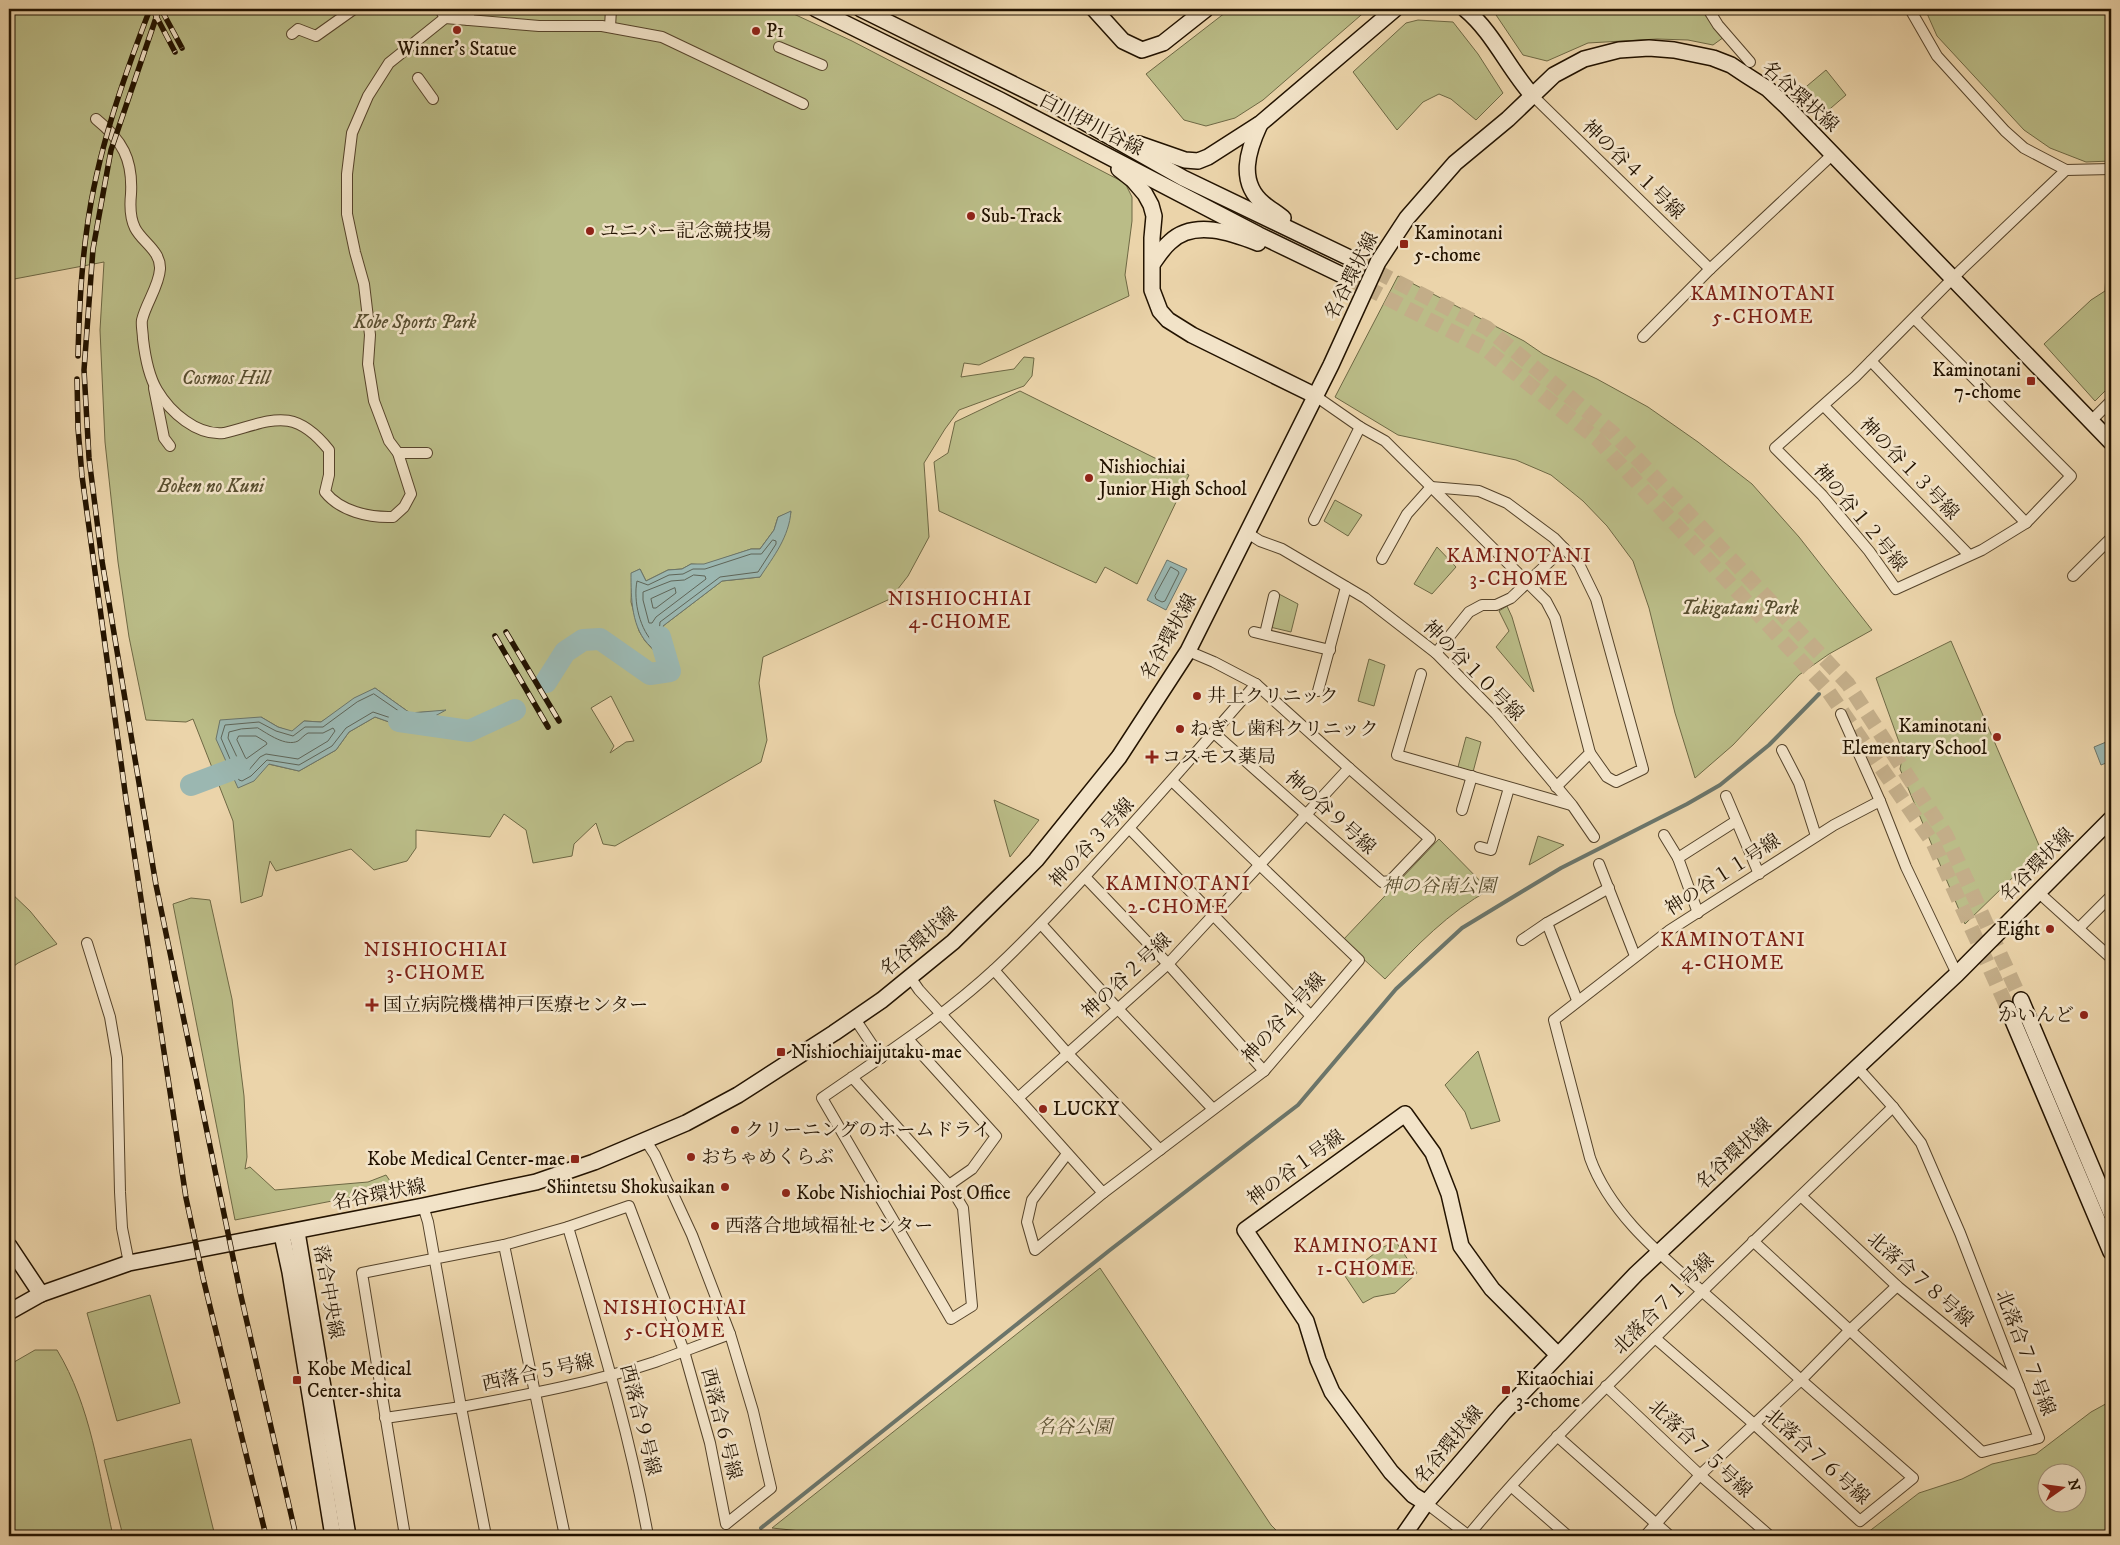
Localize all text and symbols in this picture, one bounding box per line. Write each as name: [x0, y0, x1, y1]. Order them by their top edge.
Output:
place label: P1: [766, 20, 784, 43]
marker: Winner's Statue: [451, 24, 463, 36]
marker: P1: [750, 25, 762, 37]
place label: Winner's Statue: [396, 38, 517, 61]
street label: 名谷環状線: [1757, 57, 1843, 137]
street label: 白川伊川谷線: [1035, 89, 1147, 161]
street label: 神の谷４１号線: [1577, 116, 1689, 224]
place label: Sub-Track: [981, 205, 1063, 228]
marker: Sub-Track: [965, 210, 977, 222]
place label: ユニバー記念競技場: [600, 220, 771, 243]
place label: Kaminotani 5-chome: [1414, 222, 1503, 267]
marker: ユニバー記念競技場: [584, 225, 596, 237]
street label: 名谷環状線: [1320, 228, 1384, 324]
marker: Kaminotani 5-chome: [1398, 238, 1410, 250]
district label: KAMINOTANI 5-CHOME: [1690, 282, 1836, 330]
park label: Kobe Sports Park: [352, 311, 477, 335]
place label: Kaminotani 7-chome: [1932, 359, 2021, 404]
park label: Cosmos Hill: [182, 367, 272, 390]
marker: Kaminotani 7-chome: [2025, 375, 2037, 387]
street label: 神の谷１３号線: [1855, 413, 1963, 525]
place label: Nishiochiai Junior High School: [1097, 456, 1247, 501]
street label: 神の谷１２号線: [1808, 460, 1912, 576]
marker: Nishiochiai Junior High School: [1083, 472, 1095, 484]
park label: Boken no Kuni: [157, 475, 265, 498]
district label: KAMINOTANI 3-CHOME: [1446, 544, 1592, 592]
district label: NISHIOCHIAI 4-CHOME: [888, 587, 1032, 635]
street label: 名谷環状線: [1136, 590, 1202, 684]
park label: Takigatani Park: [1681, 597, 1799, 620]
street label: 神の谷１０号線: [1418, 616, 1528, 726]
place label: 井上クリニック: [1207, 685, 1339, 708]
marker: 井上クリニック: [1191, 690, 1203, 702]
place label: Kaminotani Elementary School: [1842, 715, 1987, 760]
place label: ねぎし歯科クリニック: [1190, 718, 1379, 741]
marker: ねぎし歯科クリニック: [1174, 723, 1186, 735]
marker: Kaminotani Elementary School: [1991, 731, 2003, 743]
place label: コスモス薬局: [1162, 746, 1276, 769]
marker: コスモス薬局: [1146, 751, 1158, 763]
street label: 神の谷９号線: [1280, 766, 1380, 860]
street label: 神の谷３号線: [1045, 793, 1139, 893]
street label: 名谷環状線: [1995, 823, 2079, 907]
street label: 神の谷１１号線: [1661, 829, 1785, 921]
district label: KAMINOTANI 2-CHOME: [1105, 872, 1251, 920]
park label: 神の谷南公園: [1382, 875, 1499, 898]
street label: 名谷環状線: [876, 902, 962, 982]
place label: Eight: [1996, 918, 2040, 941]
marker: Eight: [2044, 923, 2056, 935]
district label: KAMINOTANI 4-CHOME: [1660, 928, 1806, 976]
street label: 神の谷２号線: [1077, 929, 1177, 1023]
district label: NISHIOCHIAI 3-CHOME: [364, 938, 508, 986]
street label: 神の谷４号線: [1237, 968, 1331, 1068]
place label: 国立病院機構神戸医療センター: [383, 994, 648, 1017]
marker: 国立病院機構神戸医療センター: [365, 998, 379, 1012]
place label: かいんど: [1998, 1004, 2074, 1027]
marker: かいんど: [2078, 1009, 2090, 1021]
place label: Nishiochiaijutaku-mae: [791, 1041, 962, 1064]
marker: Nishiochiaijutaku-mae: [775, 1046, 787, 1058]
place label: LUCKY: [1053, 1098, 1120, 1121]
marker: LUCKY: [1037, 1103, 1049, 1115]
street label: 名谷環状線: [1691, 1113, 1777, 1195]
place label: クリーニングのホームドライ: [745, 1119, 991, 1142]
marker: クリーニングのホームドライ: [729, 1124, 741, 1136]
street label: 神の谷１号線: [1243, 1125, 1349, 1211]
place label: おちゃめくらぶ: [701, 1146, 834, 1169]
place label: Kobe Medical Center-mae: [367, 1148, 565, 1171]
marker: おちゃめくらぶ: [685, 1151, 697, 1163]
marker: Kobe Medical Center-mae: [569, 1153, 581, 1165]
street label: 名谷環状線: [330, 1175, 428, 1215]
place label: Shintetsu Shokusaikan: [546, 1176, 715, 1199]
marker: Shintetsu Shokusaikan: [719, 1181, 731, 1193]
place label: Kobe Nishiochiai Post Office: [796, 1182, 1011, 1205]
marker: Kobe Nishiochiai Post Office: [780, 1187, 792, 1199]
place label: 西落合地域福祉センター: [725, 1215, 933, 1238]
marker: 西落合地域福祉センター: [709, 1220, 721, 1232]
street label: 北落合７８号線: [1862, 1228, 1978, 1332]
district label: KAMINOTANI 1-CHOME: [1293, 1234, 1439, 1282]
street label: 落合中央線: [308, 1243, 348, 1341]
street label: 北落合７１号線: [1609, 1249, 1719, 1359]
street label: 北落合７７号線: [1990, 1287, 2060, 1419]
district label: NISHIOCHIAI 5-CHOME: [603, 1296, 747, 1344]
street label: 西落合５号線: [480, 1350, 596, 1396]
place label: Kobe Medical Center-shita: [307, 1358, 412, 1403]
street label: 西落合９号線: [615, 1362, 665, 1478]
street label: 西落合６号線: [696, 1366, 746, 1482]
place label: Kitaochiai 3-chome: [1516, 1368, 1594, 1413]
marker: Kobe Medical Center-shita: [291, 1374, 303, 1386]
marker: Kitaochiai 3-chome: [1500, 1384, 1512, 1396]
street label: 北落合７５号線: [1644, 1395, 1756, 1503]
street label: 名谷環状線: [1410, 1401, 1488, 1489]
street label: 北落合７６号線: [1760, 1404, 1874, 1510]
park label: 名谷公園: [1036, 1416, 1115, 1439]
north arrow: [2038, 1462, 2088, 1512]
text: N: [2064, 1477, 2084, 1493]

